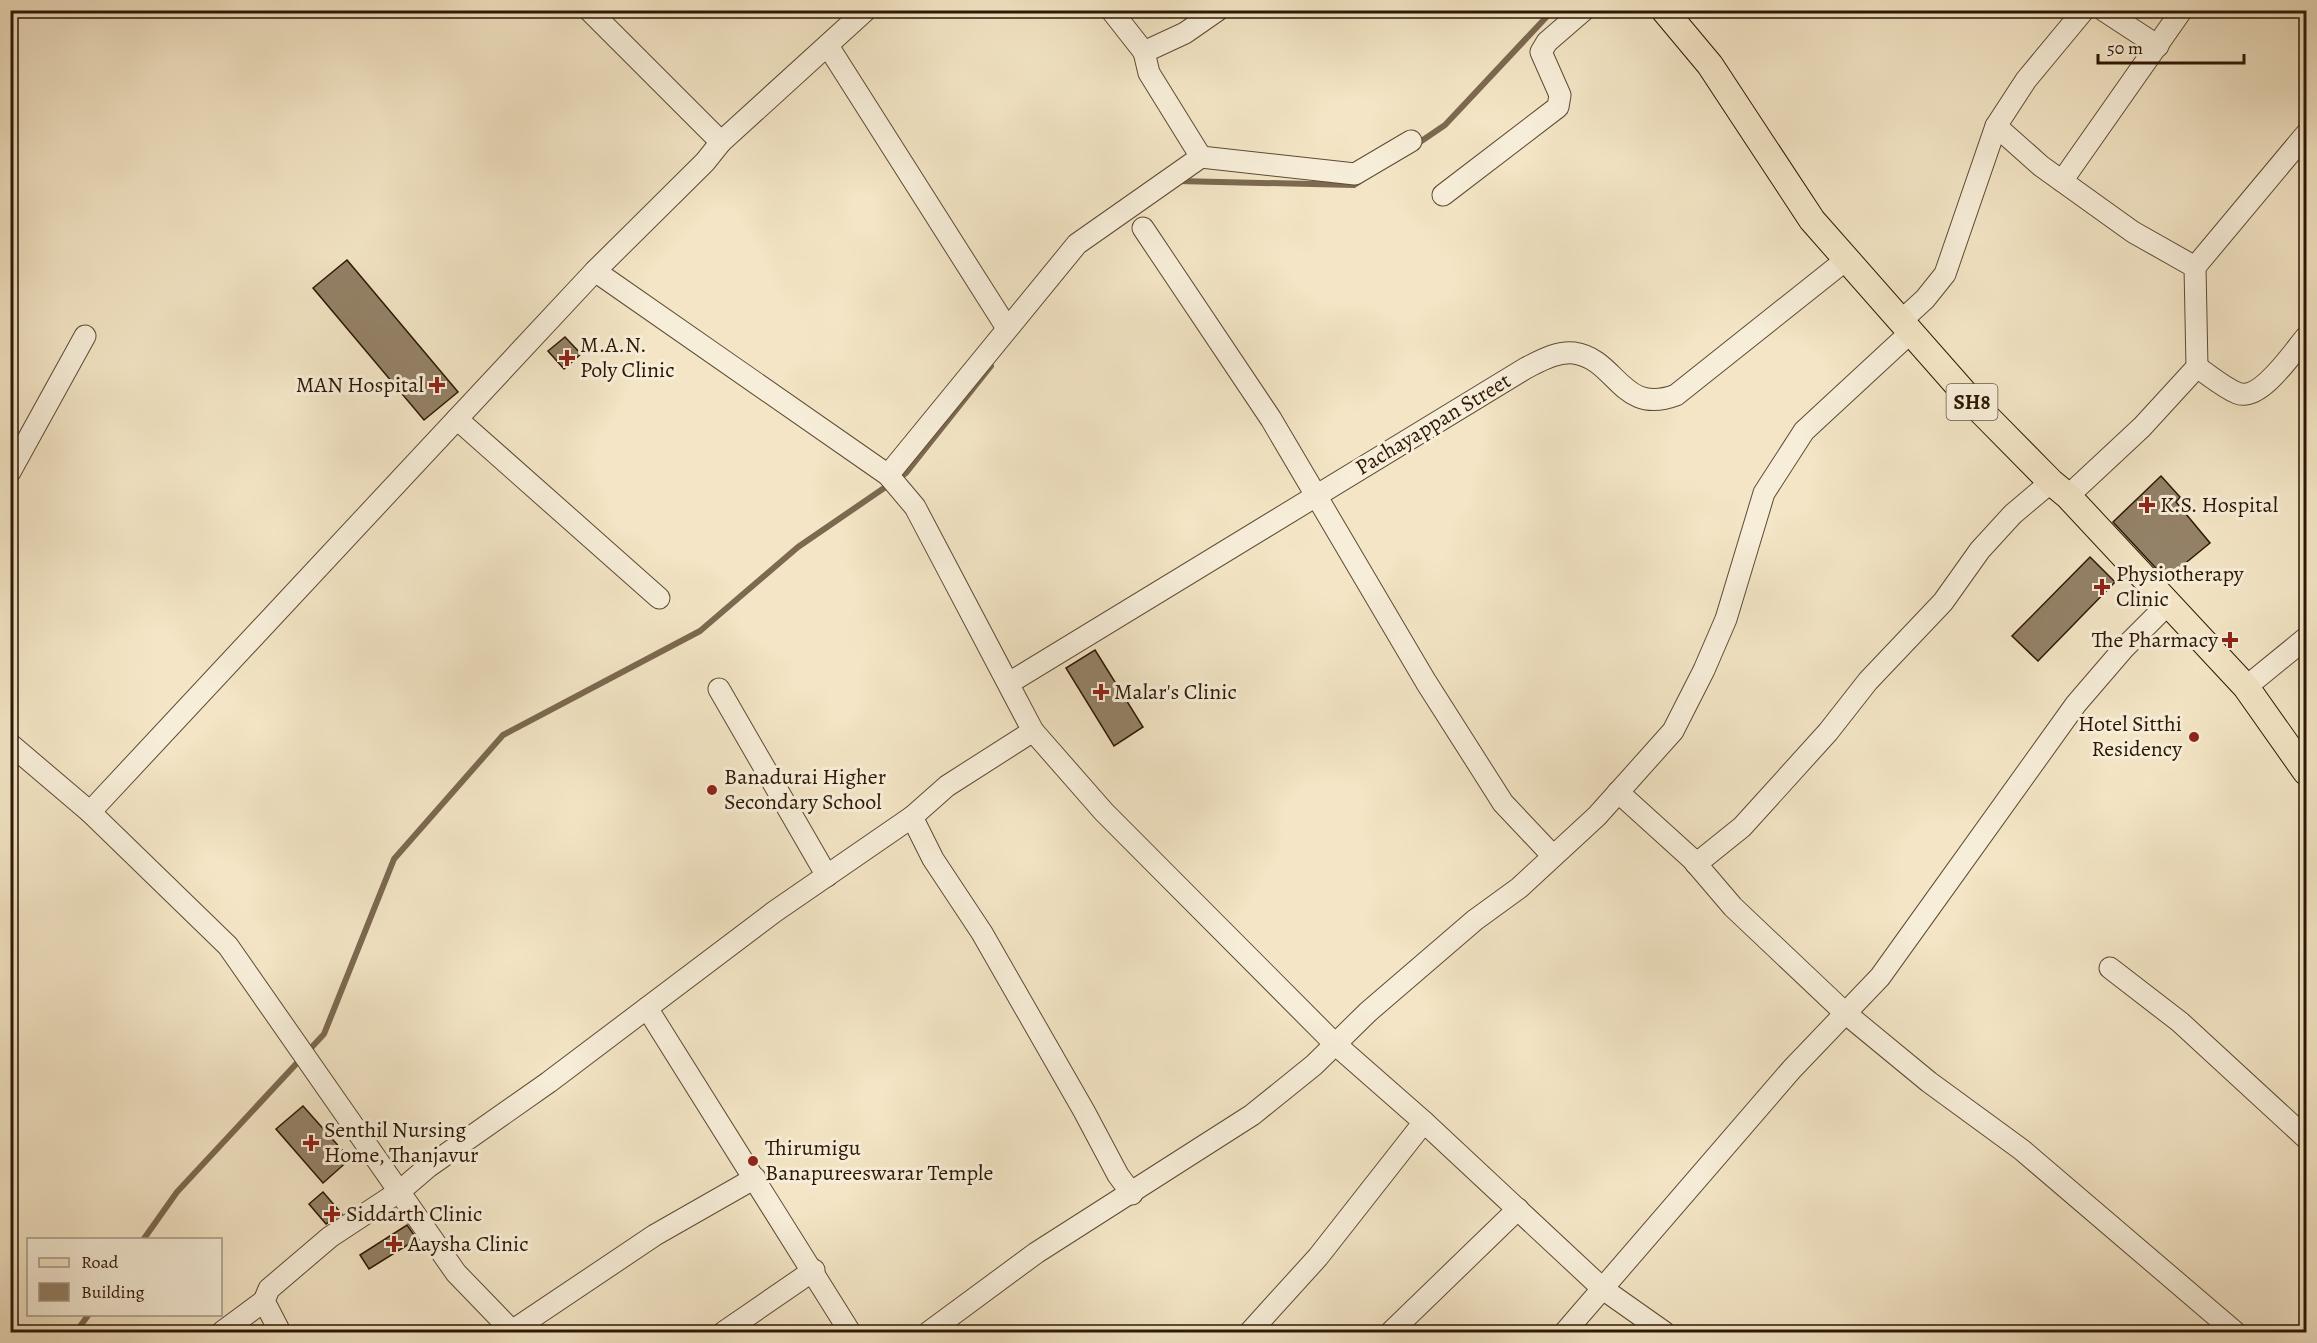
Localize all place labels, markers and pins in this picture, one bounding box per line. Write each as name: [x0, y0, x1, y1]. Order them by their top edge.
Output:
place label: M.A.N. Poly Clinic: [580, 330, 675, 385]
marker: M.A.N. Poly Clinic: [558, 349, 576, 367]
place label: MAN Hospital: [296, 370, 424, 400]
marker: MAN Hospital: [428, 376, 446, 394]
place label: K.S. Hospital: [2160, 490, 2278, 520]
marker: K.S. Hospital: [2138, 496, 2156, 514]
place label: Physiotherapy Clinic: [2116, 559, 2244, 614]
marker: Physiotherapy Clinic: [2093, 578, 2111, 596]
place label: The Pharmacy: [2092, 625, 2218, 655]
marker: The Pharmacy: [2223, 633, 2237, 647]
place label: Malar's Clinic: [1114, 677, 1237, 707]
marker: Malar's Clinic: [1092, 683, 1110, 701]
place label: Hotel Sitthi Residency: [2078, 709, 2182, 764]
marker: Hotel Sitthi Residency: [2187, 730, 2201, 744]
place label: Banadurai Higher Secondary School: [724, 762, 886, 817]
marker: Banadurai Higher Secondary School: [705, 783, 719, 797]
place label: Senthil Nursing Home, Thanjavur: [324, 1115, 479, 1170]
place label: Thirumigu Banapureeswarar Temple: [765, 1133, 993, 1188]
marker: Senthil Nursing Home, Thanjavur: [302, 1134, 320, 1152]
marker: Thirumigu Banapureeswarar Temple: [746, 1154, 760, 1168]
place label: Siddarth Clinic: [346, 1199, 482, 1229]
marker: Siddarth Clinic: [323, 1205, 341, 1223]
place label: Aaysha Clinic: [407, 1229, 529, 1259]
marker: Aaysha Clinic: [385, 1235, 403, 1253]

